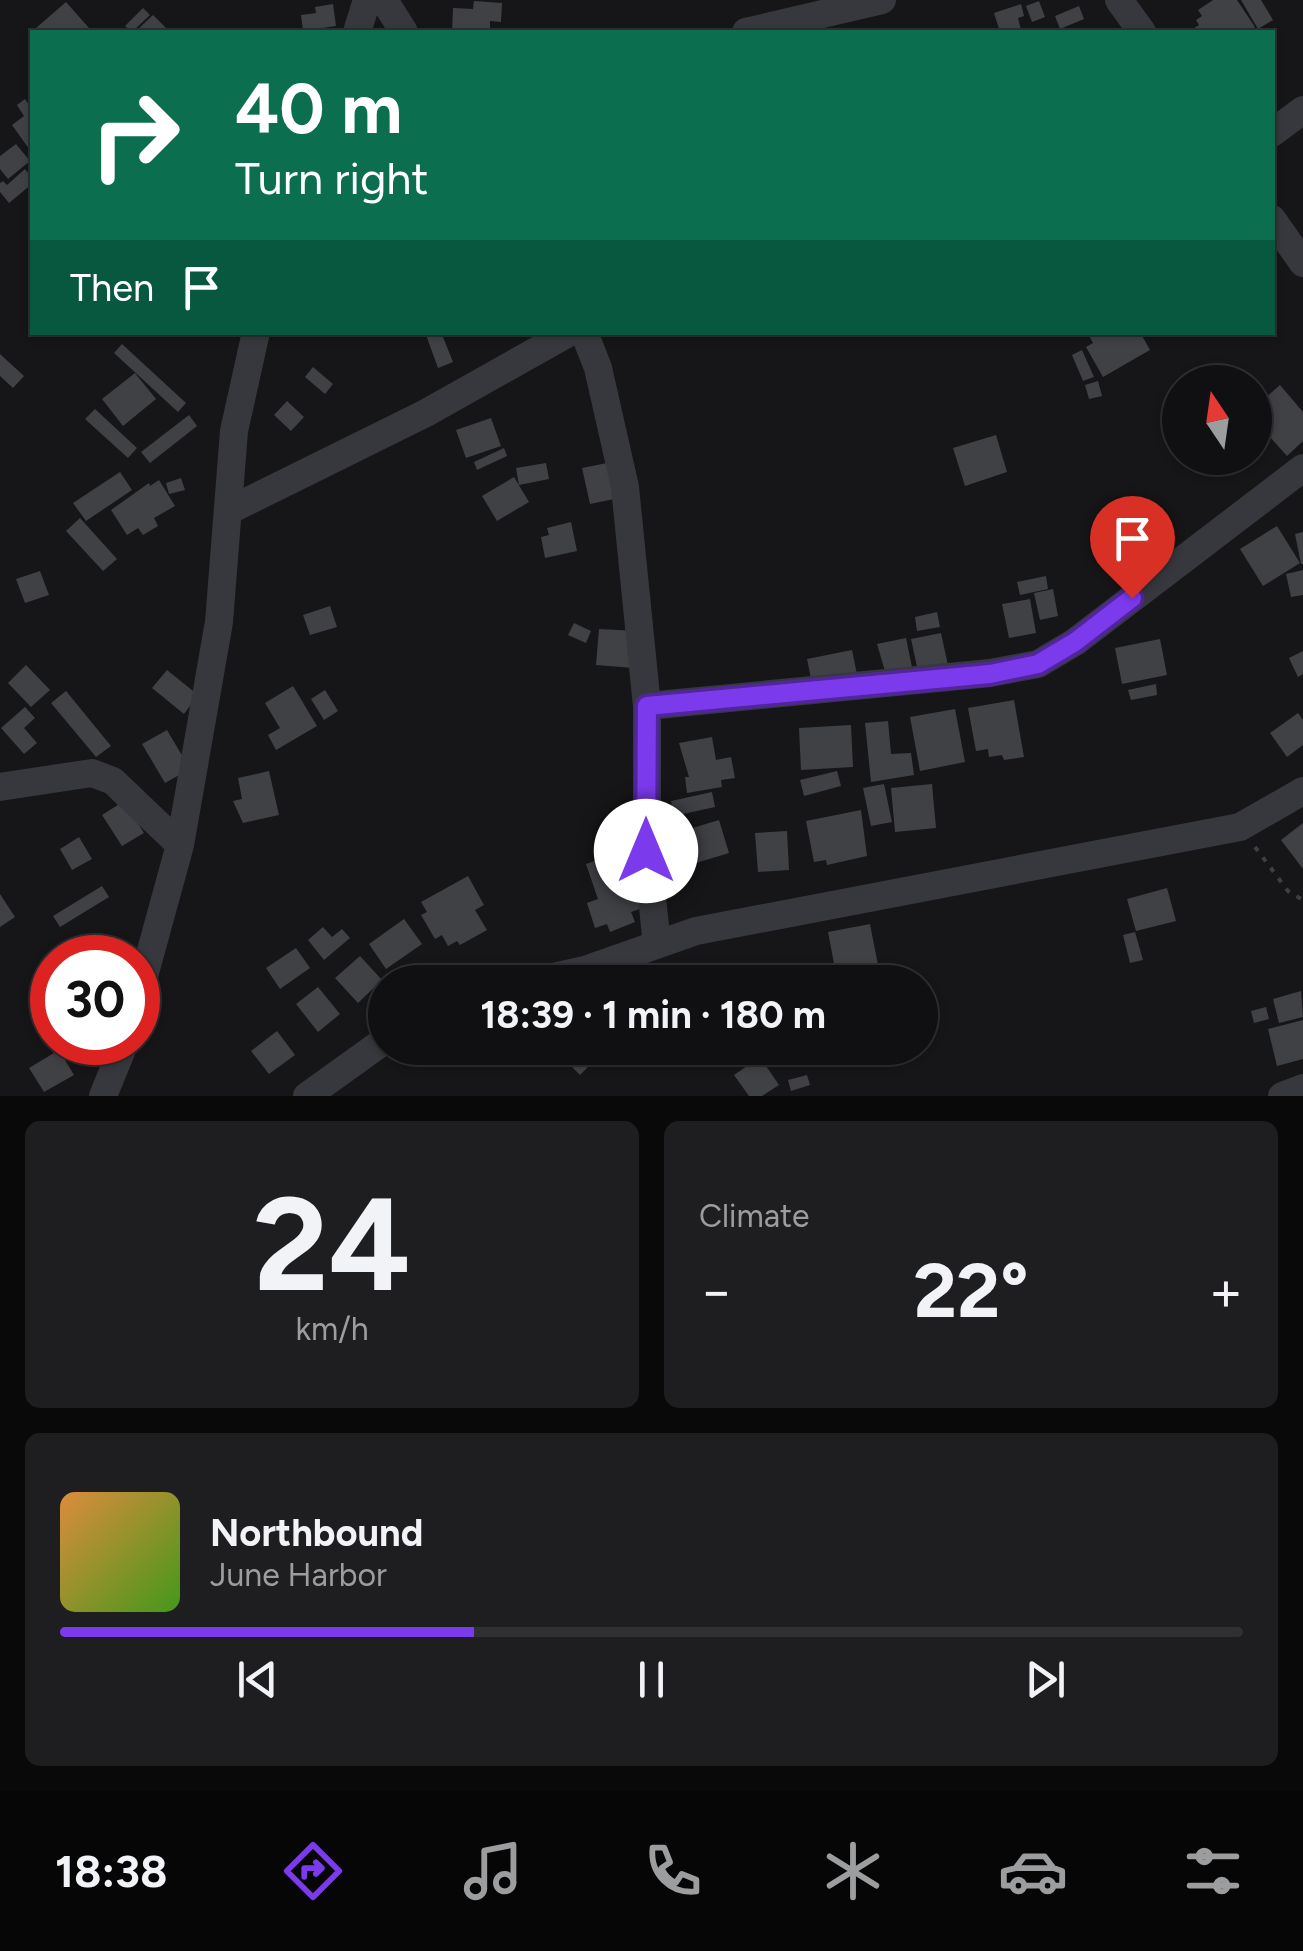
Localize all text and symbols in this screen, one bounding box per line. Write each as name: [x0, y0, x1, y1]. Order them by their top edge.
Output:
text: 40 m: [235, 66, 402, 151]
icon: right: [70, 70, 200, 200]
text: Turn right: [235, 151, 428, 205]
icon: arrive: [174, 260, 229, 315]
text: Then: [70, 265, 154, 311]
north arrow: [1162, 365, 1272, 475]
map controls: [1162, 365, 1272, 475]
pin: [1090, 496, 1175, 599]
icon: arrive: [1105, 511, 1160, 566]
position arrow: [594, 799, 698, 903]
speed limit sign: 30: [30, 935, 160, 1065]
text: 18:39 · 1 min · 180 m: [480, 992, 826, 1038]
text: 24: [253, 1167, 411, 1323]
text: Climate: [699, 1197, 810, 1235]
text: 22°: [913, 1246, 1029, 1336]
text: −: [699, 1258, 733, 1324]
text: +: [1209, 1258, 1243, 1324]
text: km/h: [295, 1310, 369, 1348]
text: Northbound: [210, 1510, 423, 1556]
text: June Harbor: [210, 1556, 387, 1594]
icon: previous: [230, 1652, 285, 1707]
icon: pause: [624, 1652, 679, 1707]
icon: next: [1018, 1652, 1073, 1707]
icon: directions: [278, 1836, 348, 1906]
icon: music: [458, 1836, 528, 1906]
icon: phone: [638, 1836, 708, 1906]
icon: climate: [818, 1836, 888, 1906]
icon: car: [998, 1836, 1068, 1906]
icon: filters: [1178, 1836, 1248, 1906]
text: 18:38: [55, 1844, 168, 1898]

